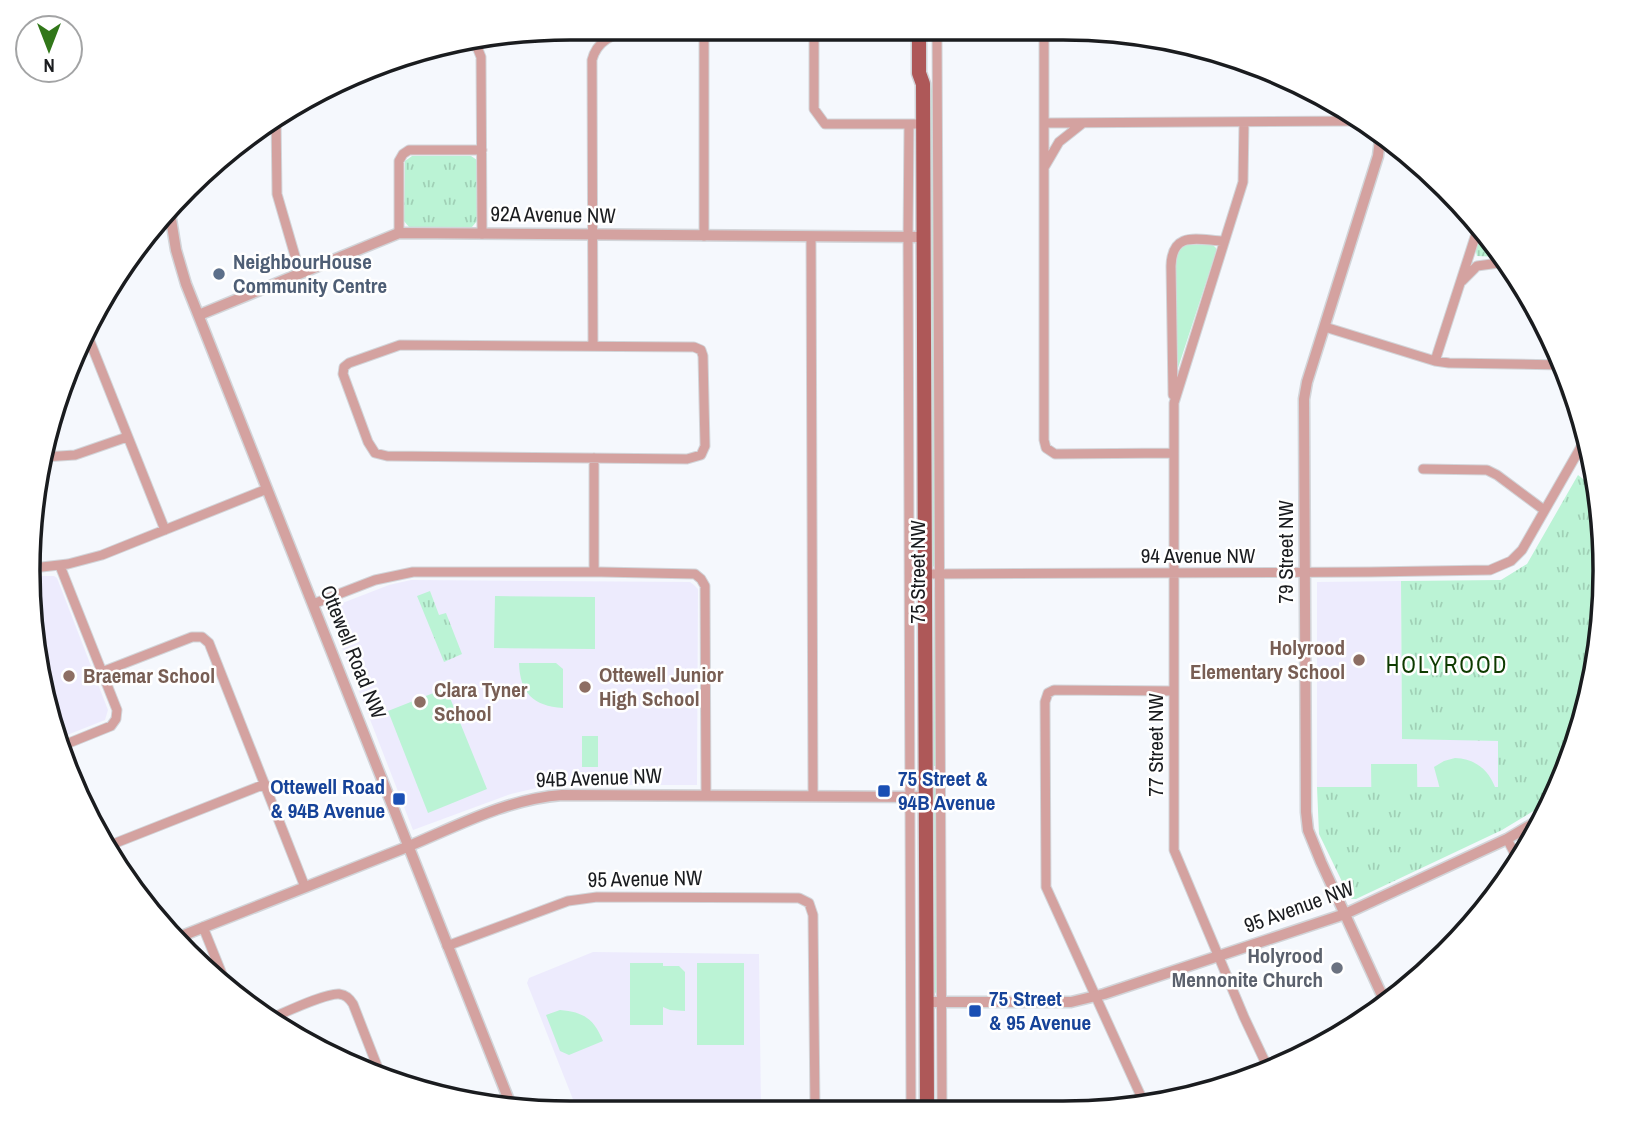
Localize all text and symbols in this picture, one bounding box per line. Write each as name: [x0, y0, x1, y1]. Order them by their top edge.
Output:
north arrow: [14, 14, 84, 84]
text: N: [43, 53, 55, 79]
street label: 92A Avenue NW: [490, 199, 617, 230]
place label: NeighbourHouse Community Centre: [233, 247, 387, 300]
marker: NeighbourHouse Community Centre: [211, 266, 227, 282]
street label: 79 Street NW: [1271, 500, 1300, 604]
street label: 75 Street NW: [903, 520, 932, 624]
street label: 94 Avenue NW: [1141, 541, 1256, 570]
street label: Ottewell Road NW: [313, 581, 394, 724]
place label: Holyrood Elementary School: [1190, 633, 1345, 686]
district label: HOLYROOD: [1386, 649, 1508, 680]
marker: Holyrood Elementary School: [1351, 652, 1367, 668]
place label: Ottewell Junior High School: [599, 660, 724, 713]
place label: Braemar School: [83, 661, 215, 690]
marker: Braemar School: [61, 668, 77, 684]
place label: Clara Tyner School: [434, 675, 528, 728]
marker: Ottewell Junior High School: [577, 679, 593, 695]
street label: 77 Street NW: [1141, 693, 1170, 797]
marker: Clara Tyner School: [412, 694, 428, 710]
street label: 94B Avenue NW: [535, 761, 663, 794]
place label: 75 Street & 94B Avenue: [898, 764, 995, 817]
place label: Ottewell Road & 94B Avenue: [270, 772, 385, 825]
marker: 75 Street & 94B Avenue: [876, 783, 892, 799]
marker: Ottewell Road & 94B Avenue: [391, 791, 407, 807]
street label: 95 Avenue NW: [587, 863, 703, 894]
street label: 95 Avenue NW: [1240, 873, 1358, 940]
place label: Holyrood Mennonite Church: [1172, 941, 1323, 994]
marker: Holyrood Mennonite Church: [1329, 960, 1345, 976]
place label: 75 Street & 95 Avenue: [989, 984, 1091, 1037]
marker: 75 Street & 95 Avenue: [967, 1003, 983, 1019]

